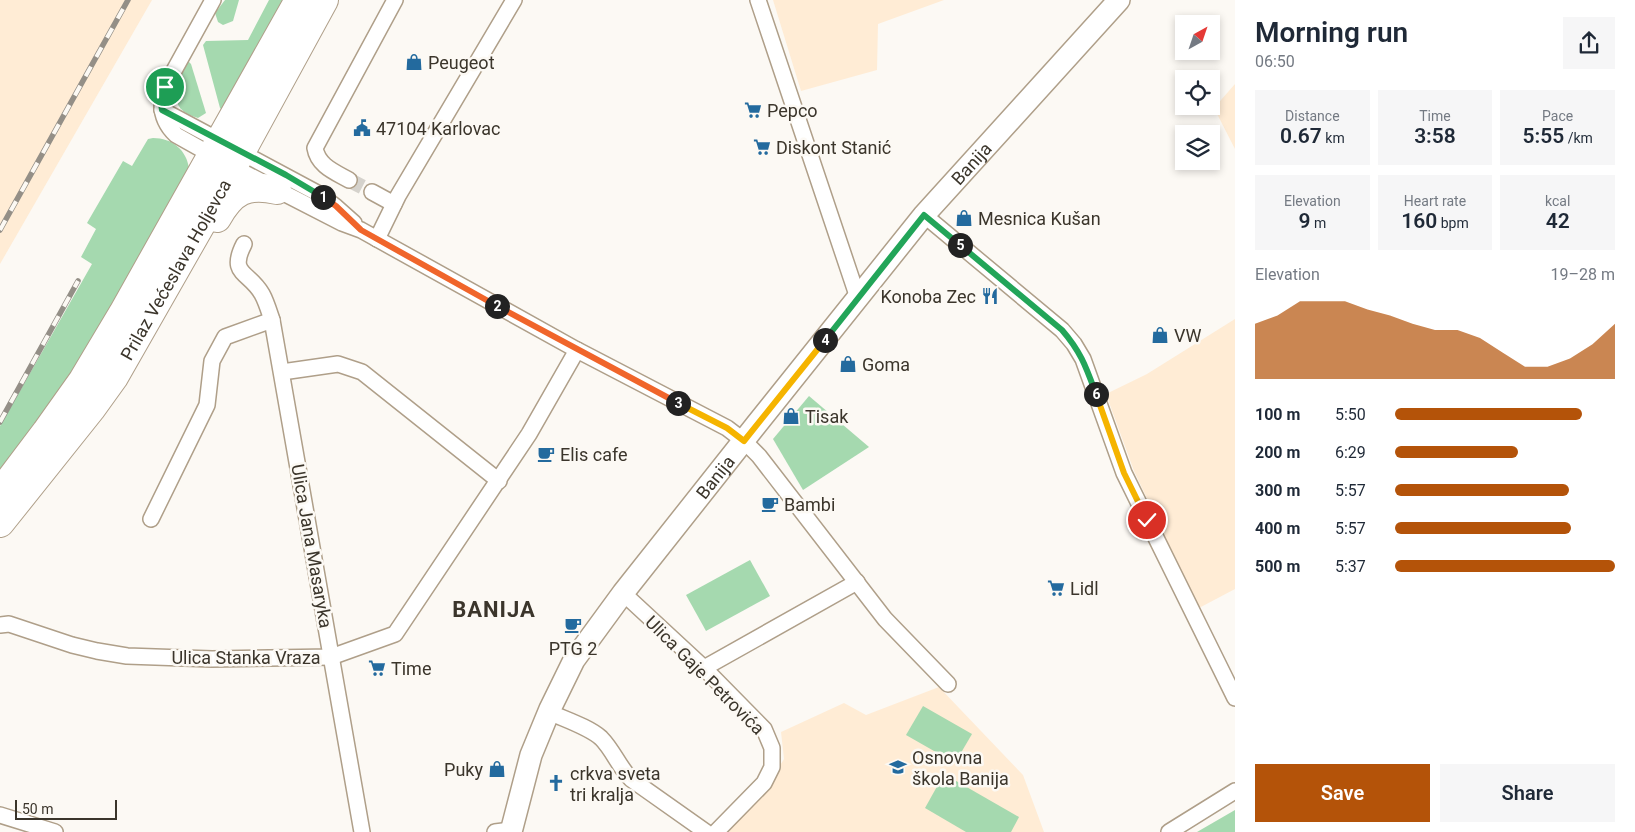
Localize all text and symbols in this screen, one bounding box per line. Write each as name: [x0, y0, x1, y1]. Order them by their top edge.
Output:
north arrow: [1175, 15, 1220, 60]
map controls: [1175, 15, 1220, 170]
text: Morning run: [1255, 16, 1408, 49]
button: share: [1563, 17, 1615, 69]
shop icon: Peugeot: [404, 52, 424, 72]
place label: Peugeot: [428, 52, 495, 73]
text: 06:50: [1255, 52, 1295, 71]
pin: [144, 66, 186, 108]
button: locate: [1175, 70, 1220, 115]
icon: arrive: [151, 73, 179, 101]
supermarket icon: Pepco: [743, 100, 763, 120]
place label: Pepco: [767, 100, 818, 121]
text: Distance: [1285, 108, 1340, 124]
text: Time: [1419, 108, 1451, 124]
text: Pace: [1542, 108, 1573, 124]
public building icon: 47104 Karlovac: [352, 118, 372, 138]
place label: 47104 Karlovac: [376, 118, 501, 139]
text: 0.67: [1280, 124, 1322, 148]
text: 3:58: [1414, 124, 1456, 148]
text: 5:55: [1522, 124, 1564, 148]
button: layers: [1175, 125, 1220, 170]
text: km: [1322, 130, 1345, 146]
text: /km: [1564, 130, 1593, 146]
supermarket icon: Diskont Stanić: [752, 137, 772, 157]
place label: Diskont Stanić: [776, 137, 891, 158]
street label: Banija: [947, 138, 995, 189]
street label: Prilaz Većeslava Holjevca: [116, 175, 235, 363]
pin: 1: [310, 184, 336, 210]
text: 1: [319, 189, 328, 205]
text: Elevation: [1284, 193, 1341, 209]
text: Heart rate: [1404, 193, 1466, 209]
text: kcal: [1545, 193, 1570, 209]
shop icon: Mesnica Kušan: [954, 208, 974, 228]
place label: Mesnica Kušan: [978, 208, 1101, 229]
text: 9: [1298, 209, 1310, 233]
text: 160: [1401, 209, 1437, 233]
text: 42: [1546, 209, 1570, 233]
text: m: [1310, 215, 1326, 231]
text: bpm: [1437, 215, 1469, 231]
pin: 5: [948, 232, 972, 258]
text: 5: [956, 237, 965, 253]
text: Elevation: [1255, 265, 1320, 284]
text: 19–28 m: [1551, 265, 1615, 284]
place label: Konoba Zec: [881, 286, 976, 307]
restaurant icon: Konoba Zec: [980, 286, 1000, 306]
pin: 2: [484, 294, 510, 318]
text: 2: [493, 298, 502, 314]
shop icon: VW: [1150, 325, 1170, 345]
place label: VW: [1174, 325, 1201, 346]
pin: 4: [812, 328, 838, 352]
text: 4: [821, 332, 830, 348]
shop icon: Goma: [838, 354, 858, 374]
place label: Goma: [862, 354, 910, 375]
pin: 6: [1084, 382, 1108, 406]
text: 6: [1092, 386, 1101, 402]
pin: 3: [666, 390, 690, 416]
text: 3: [674, 395, 683, 411]
text: 100 m: [1255, 405, 1300, 424]
text: 5:50: [1335, 405, 1366, 424]
shop icon: Tisak: [781, 406, 801, 426]
place label: Tisak: [805, 406, 849, 427]
text: 200 m: [1255, 443, 1300, 462]
text: 6:29: [1335, 443, 1366, 462]
cafe icon: Elis cafe: [536, 444, 556, 464]
place label: Elis cafe: [560, 444, 628, 465]
street label: Banija: [691, 451, 739, 503]
street label: Ulica Jana Masaryka: [287, 462, 337, 630]
text: 300 m: [1255, 481, 1300, 500]
text: 5:57: [1335, 481, 1366, 500]
cafe icon: Bambi: [760, 494, 780, 514]
place label: Bambi: [784, 494, 835, 515]
pin: [1126, 499, 1168, 541]
icon: check: [1133, 506, 1161, 534]
text: 400 m: [1255, 519, 1300, 538]
text: 5:57: [1335, 519, 1366, 538]
text: 500 m: [1255, 557, 1300, 576]
text: 5:37: [1335, 557, 1366, 576]
supermarket icon: Lidl: [1046, 578, 1066, 598]
place label: Lidl: [1070, 578, 1099, 599]
district label: BANIJA: [452, 597, 536, 622]
street label: Ulica Gaje Petrovića: [641, 611, 769, 739]
cafe icon: PTG 2: [563, 615, 583, 635]
place label: PTG 2: [549, 638, 597, 659]
street label: Ulica Stanka Vraza: [171, 647, 321, 668]
supermarket icon: Time: [367, 658, 387, 678]
place label: Time: [391, 658, 431, 679]
place label: Osnovna škola Banija: [912, 747, 1009, 789]
school or university icon: Osnovna škola Banija: [888, 757, 908, 777]
place label: Puky: [444, 759, 483, 780]
shop icon: Puky: [487, 759, 507, 779]
place label: crkva sveta tri kralja: [570, 763, 661, 805]
button: Save: [1255, 764, 1430, 822]
button: Share: [1440, 764, 1615, 822]
church icon: crkva sveta tri kralja: [546, 773, 566, 793]
scale bar: [15, 797, 118, 820]
text: 50 m: [22, 801, 54, 817]

